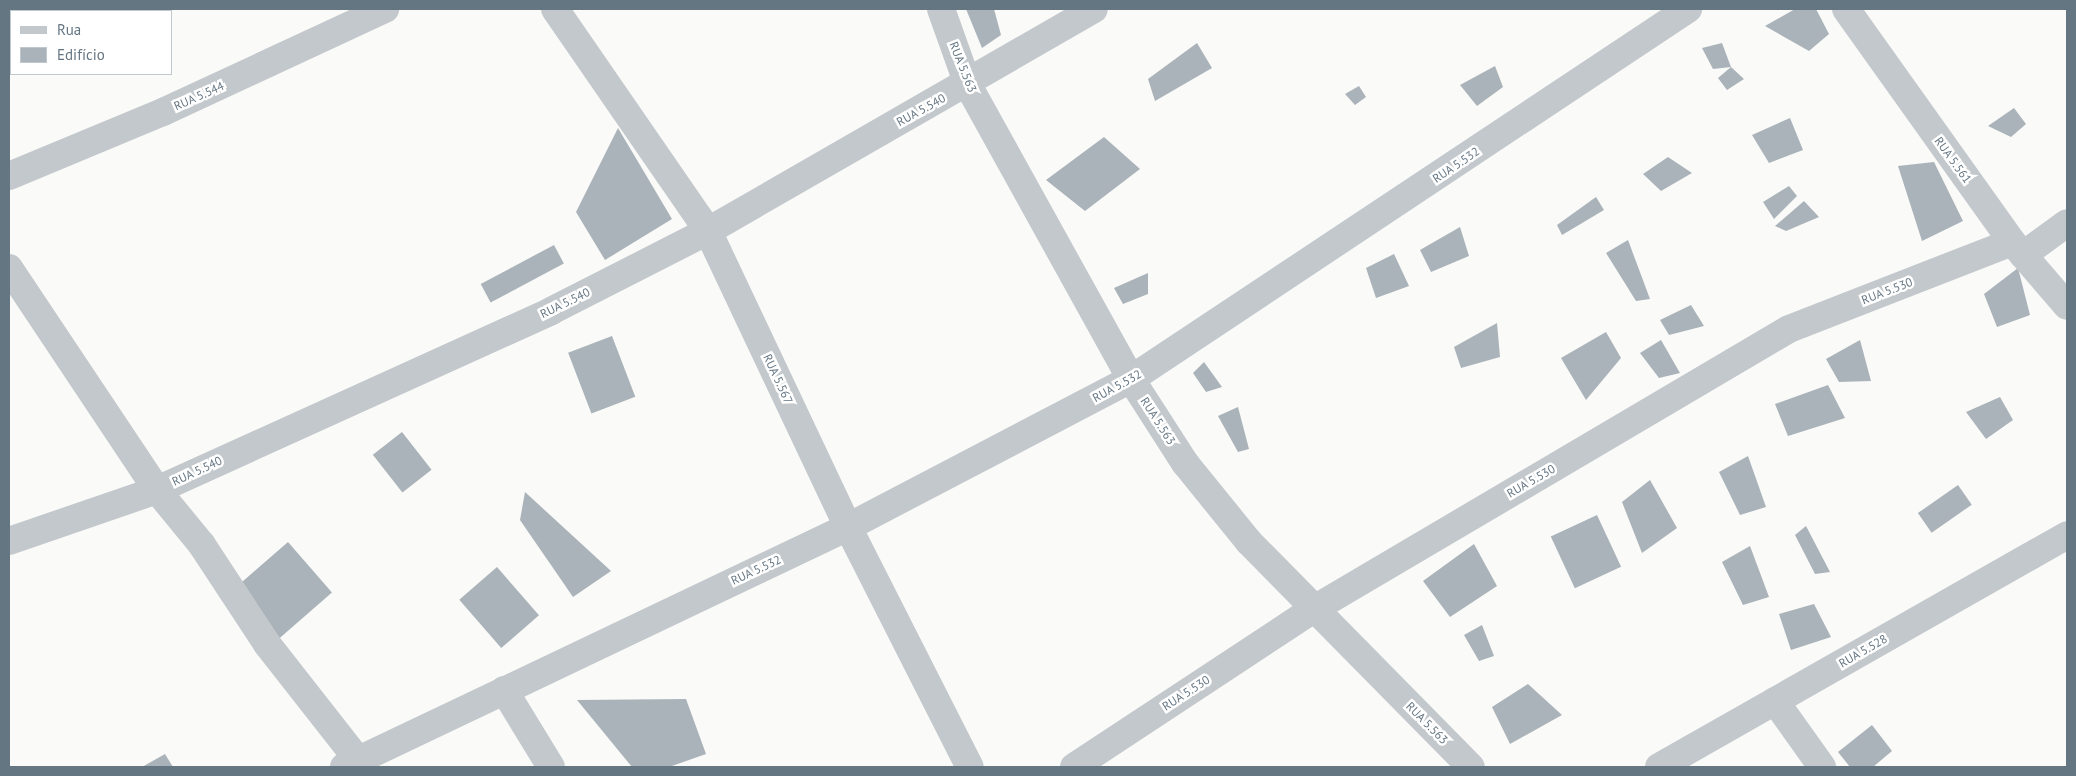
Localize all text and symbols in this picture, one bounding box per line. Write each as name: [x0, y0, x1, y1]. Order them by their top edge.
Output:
legend: [10, 10, 172, 75]
text: Rua: [57, 20, 81, 39]
street label: RUA 5.563: [946, 39, 980, 95]
text: Edifício: [57, 45, 105, 64]
street label: RUA 5.544: [171, 78, 227, 114]
street label: RUA 5.540: [894, 91, 948, 129]
street label: RUA 5.561: [1931, 134, 1975, 186]
street label: RUA 5.532: [1430, 144, 1482, 186]
street label: RUA 5.530: [1859, 275, 1915, 307]
street label: RUA 5.540: [538, 285, 592, 321]
street label: RUA 5.567: [760, 352, 796, 406]
street label: RUA 5.532: [1090, 367, 1144, 405]
street label: RUA 5.563: [1137, 394, 1179, 448]
street label: RUA 5.540: [170, 453, 224, 489]
street label: RUA 5.530: [1504, 461, 1558, 501]
street label: RUA 5.532: [729, 552, 783, 588]
street label: RUA 5.528: [1836, 631, 1890, 671]
street label: RUA 5.530: [1159, 672, 1213, 714]
street label: RUA 5.563: [1403, 699, 1451, 747]

